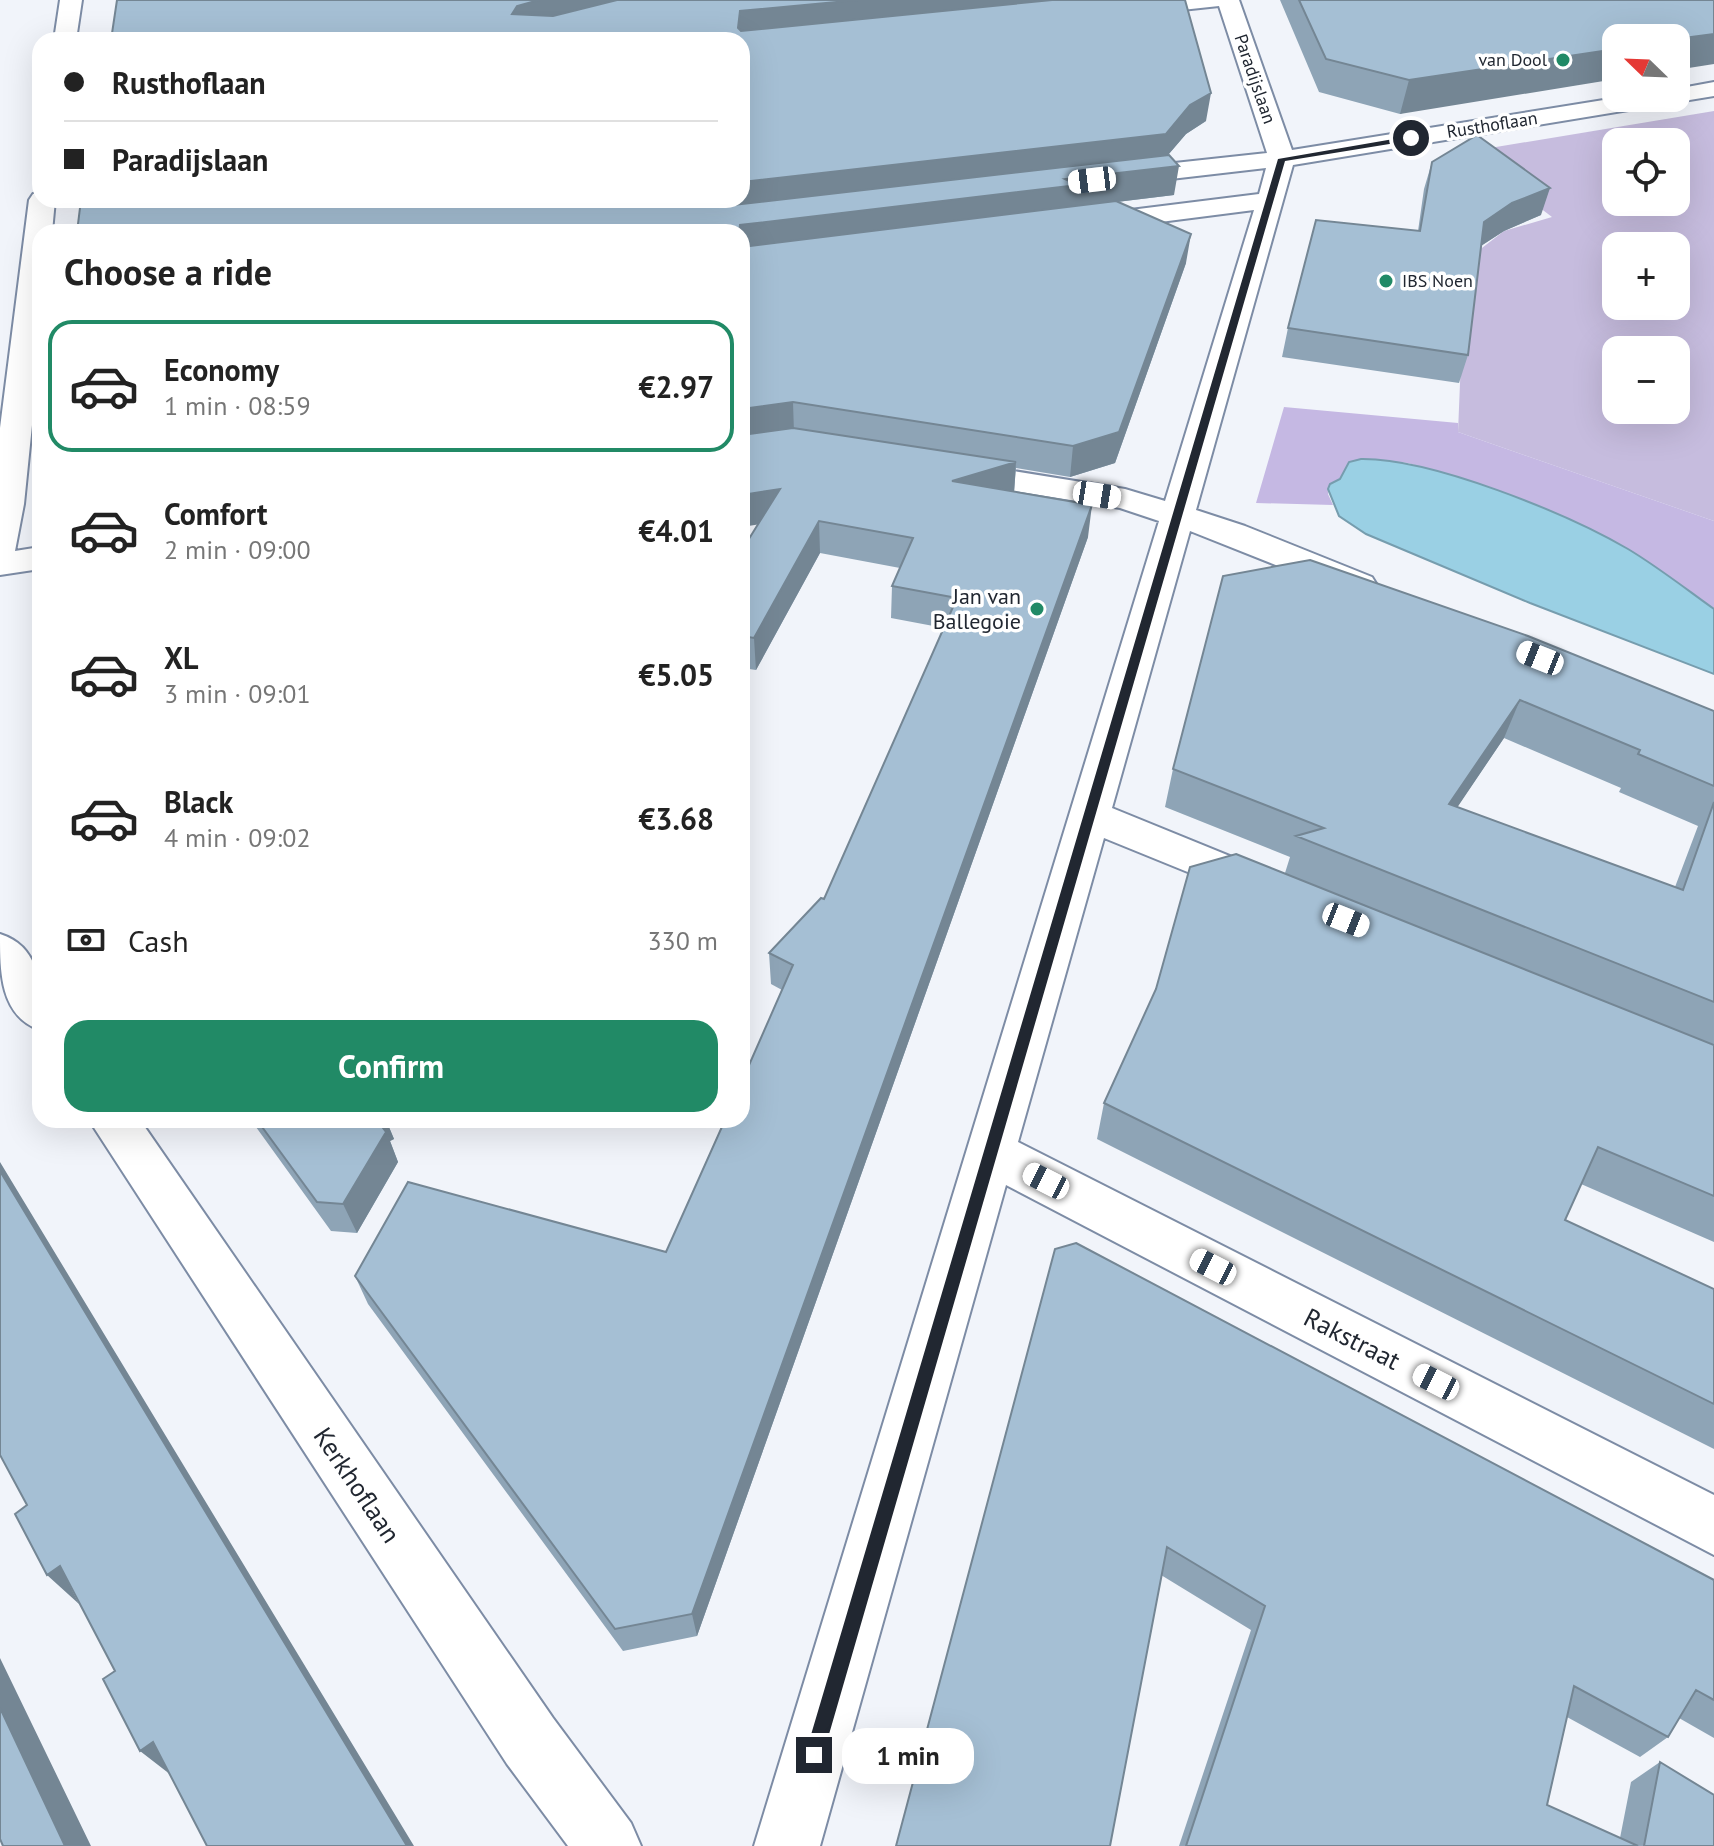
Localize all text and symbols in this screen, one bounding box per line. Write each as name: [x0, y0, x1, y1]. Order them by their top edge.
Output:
north arrow: [1602, 24, 1690, 112]
map controls: [1602, 24, 1690, 424]
street label: Paradijslaan: [1229, 31, 1282, 127]
place label: van Dool: [1478, 48, 1548, 71]
marker: van Dool: [1554, 51, 1572, 69]
text: Rusthoflaan: [112, 63, 266, 102]
street label: Rusthoflaan: [1445, 106, 1539, 143]
route start: [1393, 120, 1429, 156]
button: locate: [1602, 128, 1690, 216]
text: Paradijslaan: [112, 140, 268, 179]
car: [1067, 165, 1117, 195]
button: +: [1602, 232, 1690, 320]
text: Choose a ride: [64, 248, 272, 295]
place label: IBS Noen: [1402, 269, 1473, 292]
marker: IBS Noen: [1377, 272, 1395, 290]
button: −: [1602, 336, 1690, 424]
icon: car: [68, 350, 140, 422]
text: Economy: [164, 350, 279, 389]
text: €2.97: [639, 367, 714, 406]
text: 1 min · 08:59: [164, 389, 311, 422]
car: [1071, 479, 1123, 511]
icon: car: [68, 494, 140, 566]
text: Comfort: [164, 494, 267, 533]
text: €4.01: [639, 511, 714, 550]
text: 2 min · 09:00: [164, 533, 311, 566]
place label: Jan van Ballegoie: [933, 582, 1021, 635]
marker: Jan van Ballegoie: [1028, 600, 1046, 618]
icon: car: [68, 638, 140, 710]
text: XL: [164, 638, 198, 677]
car: [1513, 638, 1567, 678]
text: €5.05: [639, 655, 714, 694]
text: 3 min · 09:01: [164, 677, 311, 710]
icon: car: [68, 782, 140, 854]
text: Black: [164, 782, 233, 821]
text: €3.68: [639, 799, 714, 838]
text: 4 min · 09:02: [164, 821, 311, 854]
car: [1319, 900, 1373, 940]
icon: cash: [64, 918, 108, 962]
text: Cash: [128, 921, 189, 960]
text: 330 m: [647, 924, 718, 957]
button: Confirm: [64, 1020, 718, 1112]
car: [1019, 1159, 1073, 1203]
car: [1186, 1245, 1240, 1289]
street label: Rakstraat: [1299, 1300, 1406, 1377]
car: [1409, 1360, 1463, 1404]
street label: Kerkhoflaan: [307, 1421, 408, 1549]
callout: 1 min: [842, 1727, 974, 1783]
route end: [796, 1737, 832, 1773]
text: 1 min: [876, 1739, 940, 1772]

